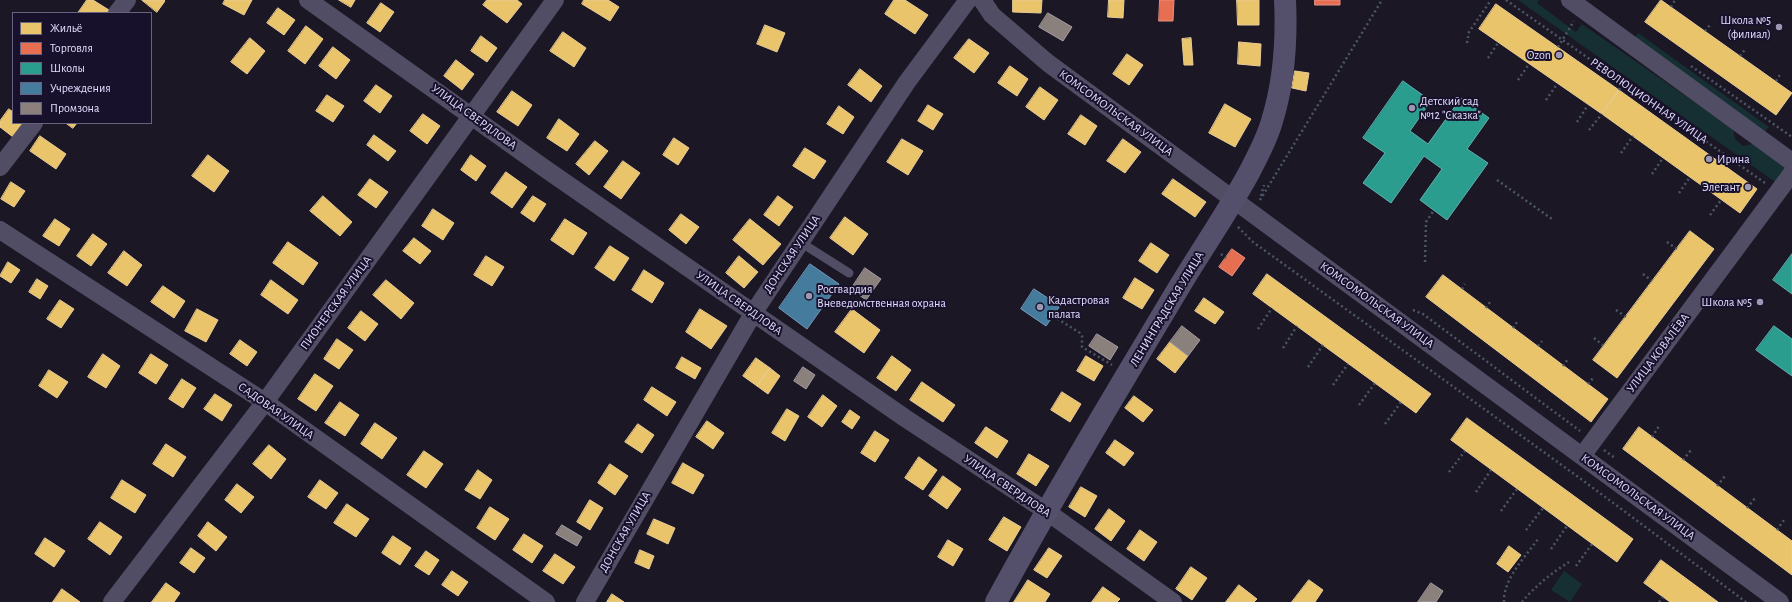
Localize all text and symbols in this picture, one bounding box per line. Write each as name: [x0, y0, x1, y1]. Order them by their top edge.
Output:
legend: [12, 12, 152, 124]
place label: Школа №5 (филиал): [1720, 13, 1771, 41]
text: Жильё: [50, 22, 82, 34]
marker: Школа №5 (филиал): [1774, 22, 1784, 32]
text: Торговля: [50, 42, 93, 54]
place label: Ozon: [1527, 48, 1551, 62]
marker: Ozon: [1554, 50, 1564, 60]
street label: РЕВОЛЮЦИОННАЯ УЛИЦА: [1588, 55, 1710, 147]
text: Школы: [50, 62, 85, 74]
street label: КОМСОМОЛЬСКАЯ УЛИЦА: [1056, 67, 1176, 159]
street label: УЛИЦА СВЕРДЛОВА: [428, 81, 520, 153]
text: Учреждения: [50, 82, 111, 94]
place label: Детский сад №12 "Сказка": [1420, 94, 1481, 122]
text: Промзона: [50, 102, 100, 114]
marker: Детский сад №12 "Сказка": [1407, 103, 1417, 113]
place label: Ирина: [1717, 152, 1750, 166]
marker: Ирина: [1704, 154, 1714, 164]
place label: Элегант: [1702, 180, 1740, 194]
marker: Элегант: [1743, 182, 1753, 192]
street label: ДОНСКАЯ УЛИЦА: [761, 212, 823, 296]
street label: ЛЕНИНГРАДСКАЯ УЛИЦА: [1127, 249, 1207, 369]
street label: ПИОНЕРСКАЯ УЛИЦА: [297, 253, 375, 353]
street label: КОМСОМОЛЬСКАЯ УЛИЦА: [1317, 259, 1437, 351]
street label: УЛИЦА СВЕРДЛОВА: [693, 268, 785, 338]
place label: Росгвардия Вневедомственная охрана: [817, 282, 946, 310]
marker: Росгвардия Вневедомственная охрана: [804, 291, 814, 301]
place label: Кадастровая палата: [1048, 293, 1109, 321]
place label: Школа №5: [1701, 295, 1752, 309]
marker: Школа №5: [1755, 297, 1765, 307]
marker: Кадастровая палата: [1035, 302, 1045, 312]
street label: УЛИЦА КОВАЛЁВА: [1624, 311, 1692, 395]
street label: САДОВАЯ УЛИЦА: [235, 379, 317, 443]
street label: УЛИЦА СВЕРДЛОВА: [961, 451, 1053, 521]
street label: КОМСОМОЛЬСКАЯ УЛИЦА: [1578, 451, 1698, 543]
street label: ДОНСКАЯ УЛИЦА: [596, 489, 654, 575]

